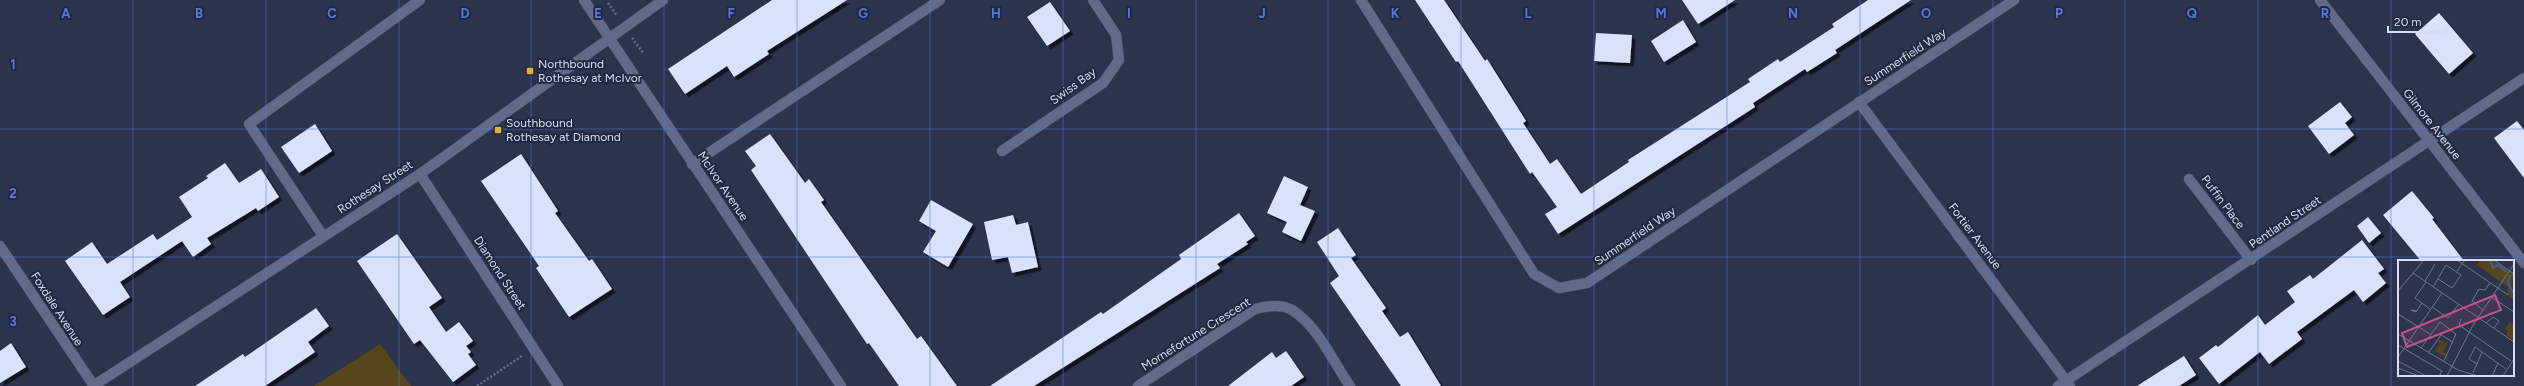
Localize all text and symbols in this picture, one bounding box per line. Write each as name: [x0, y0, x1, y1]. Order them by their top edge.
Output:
text: A: [61, 6, 71, 21]
text: B: [195, 6, 203, 21]
text: C: [327, 6, 337, 21]
text: D: [460, 6, 470, 21]
text: E: [594, 6, 602, 21]
text: F: [727, 6, 735, 21]
text: G: [858, 6, 868, 21]
text: H: [991, 6, 1001, 21]
text: I: [1127, 6, 1131, 21]
text: J: [1258, 6, 1266, 21]
text: K: [1391, 6, 1400, 21]
text: L: [1525, 6, 1532, 21]
text: M: [1655, 6, 1667, 21]
text: N: [1788, 6, 1798, 21]
text: O: [1921, 6, 1931, 21]
text: P: [2055, 6, 2063, 21]
text: Q: [2187, 6, 2197, 21]
text: R: [2321, 6, 2330, 21]
scale bar: [2388, 8, 2446, 34]
text: 20 m: [2394, 15, 2422, 29]
street label: Summerfield Way: [1861, 25, 1949, 89]
text: 1: [10, 57, 16, 72]
place label: Northbound Rothesay at McIvor: [538, 57, 642, 85]
street label: Swiss Bay: [1047, 64, 1099, 107]
marker: Northbound Rothesay at McIvor: [525, 66, 535, 76]
street label: Gilmore Avenue: [2400, 86, 2464, 162]
place label: Southbound Rothesay at Diamond: [506, 116, 621, 144]
marker: Southbound Rothesay at Diamond: [493, 125, 503, 135]
street label: McIvor Avenue: [695, 149, 752, 224]
street label: Rothesay Street: [335, 157, 416, 216]
street label: Puffin Place: [2198, 172, 2248, 232]
text: 2: [9, 186, 17, 201]
street label: Pentland Street: [2246, 193, 2324, 251]
street label: Fortier Avenue: [1946, 200, 2005, 272]
street label: Summerfield Way: [1592, 203, 1679, 268]
street label: Diamond Street: [471, 234, 529, 313]
inset map: [2398, 260, 2514, 376]
street label: Foxdale Avenue: [28, 270, 86, 349]
street label: Mornefortune Crescent: [1139, 294, 1254, 373]
text: 3: [9, 314, 17, 329]

